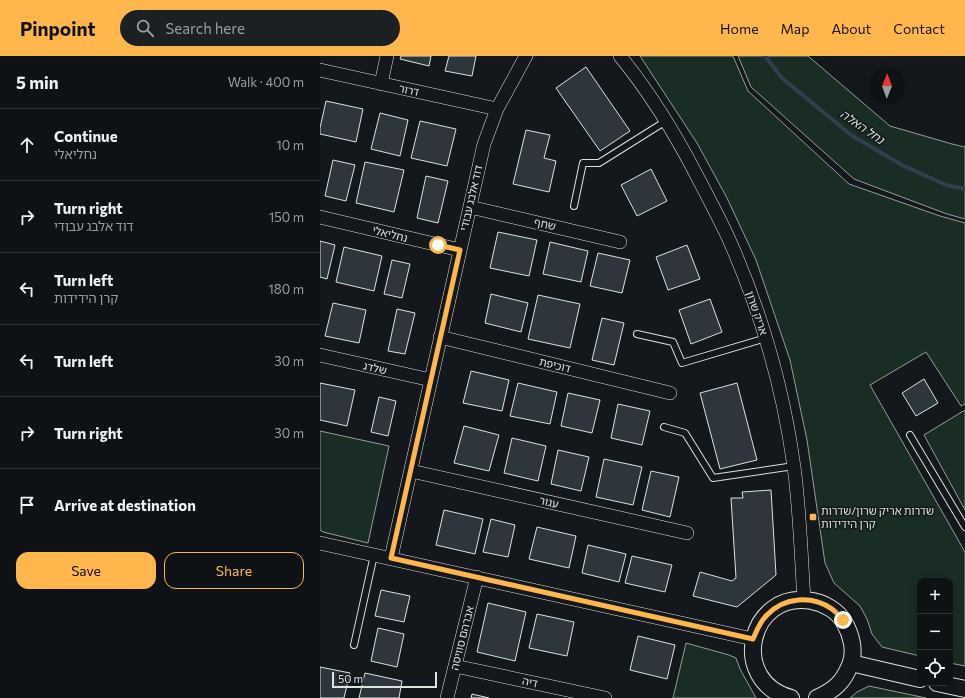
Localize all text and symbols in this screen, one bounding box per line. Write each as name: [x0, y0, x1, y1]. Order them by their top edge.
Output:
search box: [120, 10, 400, 46]
text: Pinpoint: [20, 17, 96, 40]
icon: search: [134, 17, 156, 39]
text: Search here: [166, 19, 245, 37]
text: Home: [720, 20, 759, 37]
text: Map: [781, 20, 809, 37]
text: About: [831, 20, 871, 37]
text: Contact: [893, 20, 945, 37]
north arrow: [869, 68, 905, 104]
text: 5 min: [16, 72, 59, 93]
text: Walk · 400 m: [228, 74, 304, 90]
street label: דרור: [398, 81, 420, 98]
water label: נחל האלה: [838, 106, 888, 147]
text: Continue: [54, 127, 118, 145]
icon: ahead: [16, 134, 38, 156]
text: 10 m: [276, 137, 304, 153]
text: נחליאלי: [54, 146, 97, 162]
street label: דוד אלבג עבודי: [457, 164, 484, 232]
text: Turn right: [54, 199, 123, 217]
icon: right: [16, 206, 38, 228]
text: 150 m: [269, 209, 304, 225]
street label: שחף: [533, 215, 557, 232]
text: דוד אלבג עבודי: [54, 218, 134, 234]
street label: נחליאלי: [371, 223, 409, 244]
route start: [429, 236, 447, 254]
text: Turn left: [54, 271, 113, 289]
icon: left: [16, 278, 38, 300]
text: 180 m: [268, 281, 304, 297]
street label: אריק שרון: [744, 289, 771, 337]
text: קרן הידידות: [54, 290, 118, 306]
icon: left: [16, 350, 38, 372]
text: Turn left: [54, 352, 113, 370]
text: 30 m: [274, 353, 304, 369]
street label: דוכיפת: [538, 354, 572, 375]
street label: שלדג: [362, 358, 388, 377]
icon: right: [16, 422, 38, 444]
text: Turn right: [54, 424, 123, 442]
text: 30 m: [274, 425, 304, 441]
street label: עגור: [538, 493, 560, 510]
icon: arrive: [16, 494, 38, 516]
text: Arrive at destination: [54, 496, 196, 514]
place label: שדרות אריק שרון/שדרות קרן הידידות: [821, 504, 934, 530]
marker: שדרות אריק שרון/שדרות קרן הידידות: [808, 512, 818, 522]
button: Save: [16, 552, 156, 589]
button: Share: [164, 552, 304, 589]
map controls: [917, 578, 953, 686]
button: +: [917, 578, 953, 614]
street label: אברהם סוויסה: [447, 604, 476, 672]
route end: [834, 611, 852, 629]
button: −: [917, 614, 953, 650]
button: locate: [917, 650, 953, 686]
scale bar: [332, 670, 437, 689]
text: 50 m: [338, 672, 363, 685]
street label: דיה: [521, 674, 539, 690]

